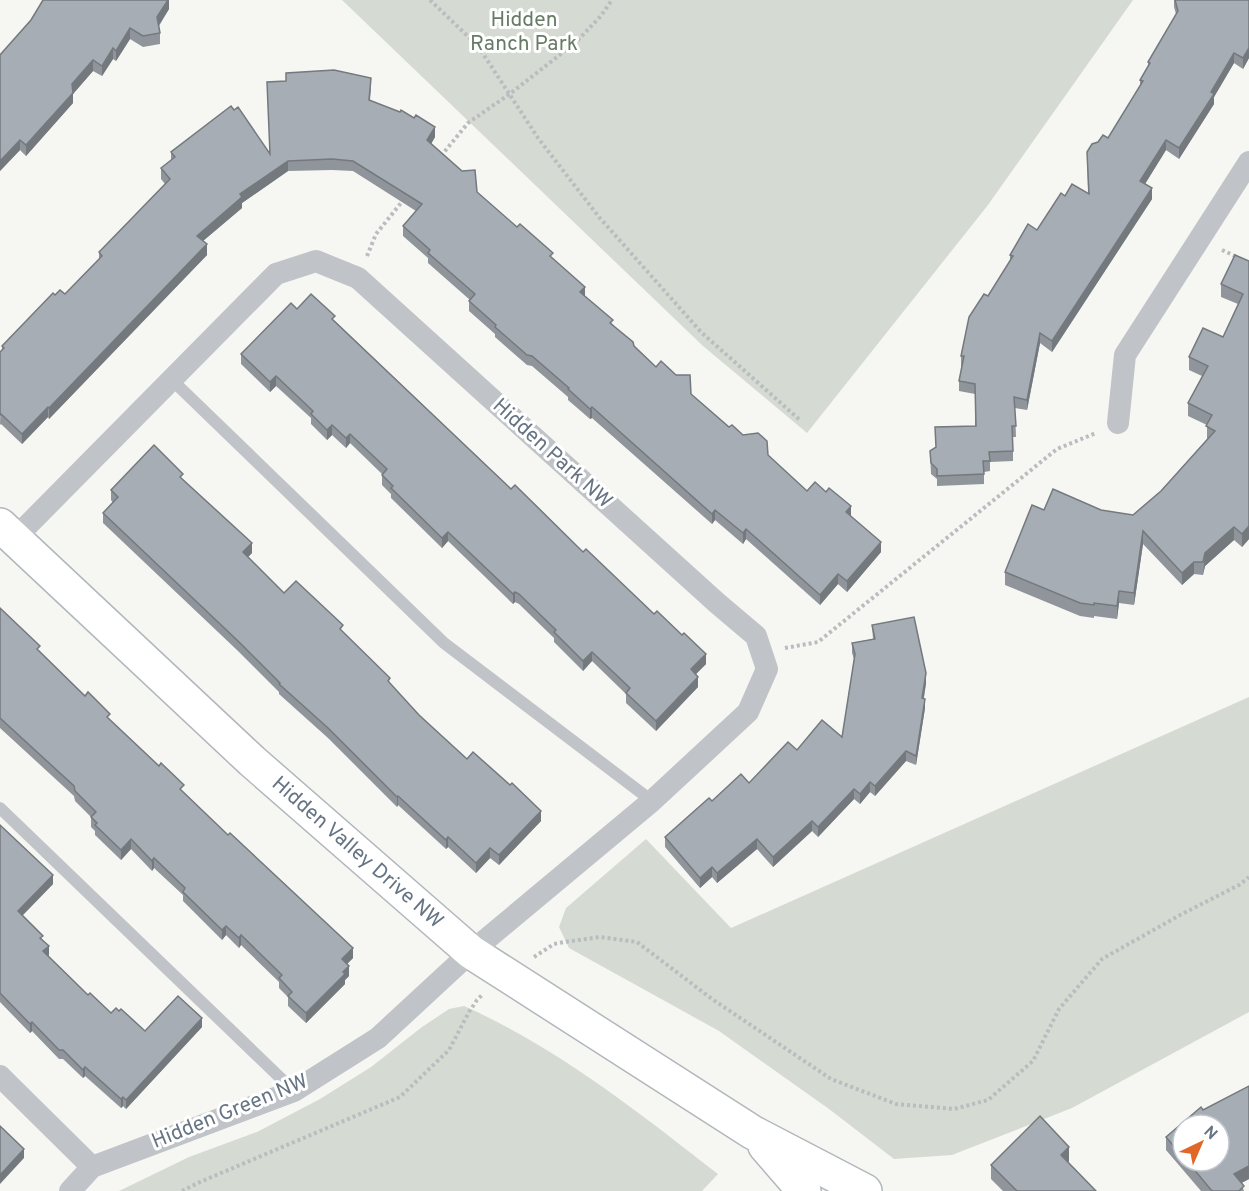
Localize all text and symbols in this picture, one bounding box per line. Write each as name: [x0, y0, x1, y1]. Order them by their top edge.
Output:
park label: Hidden Ranch Park: [470, 7, 578, 58]
street label: Hidden Park NW: [486, 393, 618, 515]
street label: Hidden Valley Drive NW: [265, 771, 449, 935]
street label: Hidden Green NW: [148, 1068, 312, 1156]
north arrow: [1171, 1113, 1231, 1173]
text: N: [1199, 1122, 1221, 1145]

